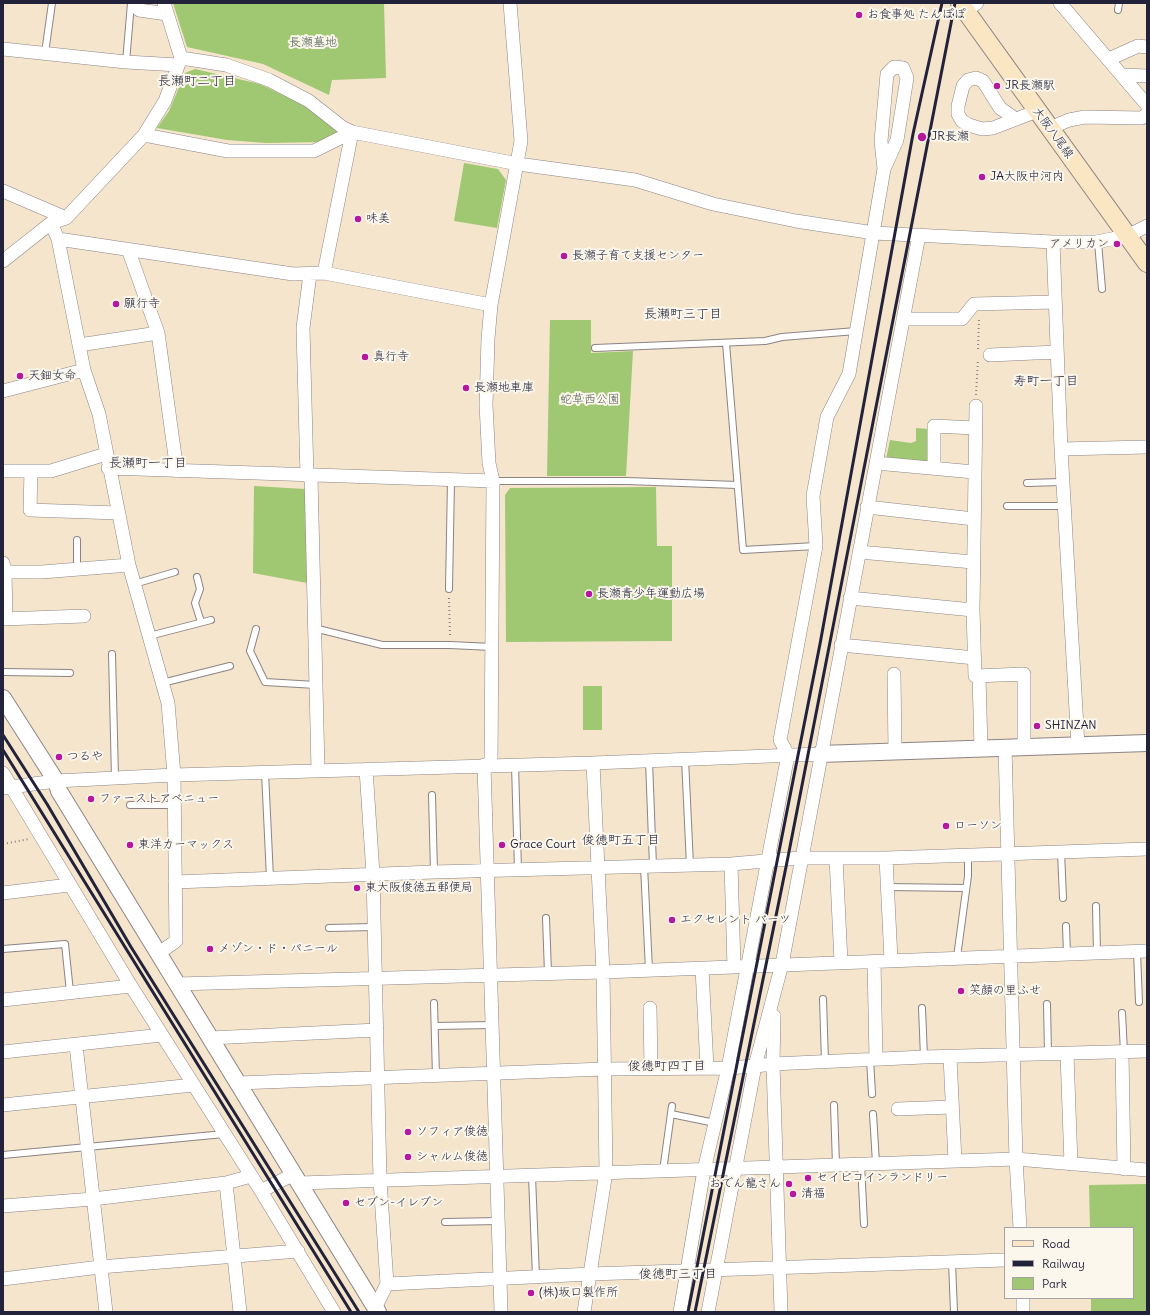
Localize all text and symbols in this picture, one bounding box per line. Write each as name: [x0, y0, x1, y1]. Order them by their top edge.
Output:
place label: お食事処 たんぽぽ: [867, 8, 966, 22]
marker: お食事処 たんぽぽ: [854, 10, 864, 20]
park label: 長瀬墓地: [289, 36, 337, 50]
district label: 長瀬町二丁目: [158, 73, 236, 89]
place label: JR長瀬駅: [1005, 79, 1055, 93]
marker: JR長瀬駅: [992, 81, 1002, 91]
street label: 大阪八尾線: [1030, 104, 1076, 162]
place label: JR長瀬: [931, 130, 969, 144]
marker: JR長瀬: [916, 131, 928, 143]
place label: JA大阪中河内: [990, 170, 1064, 184]
marker: JA大阪中河内: [977, 172, 987, 182]
place label: 味美: [366, 212, 390, 226]
marker: 味美: [353, 214, 363, 224]
place label: アメリカン: [1049, 237, 1109, 251]
marker: アメリカン: [1112, 239, 1122, 249]
place label: 長瀬子育て支援センター: [572, 249, 704, 263]
marker: 長瀬子育て支援センター: [559, 251, 569, 261]
place label: 願行寺: [124, 297, 160, 311]
marker: 願行寺: [111, 299, 121, 309]
district label: 長瀬町三丁目: [644, 306, 722, 322]
place label: 真行寺: [373, 350, 409, 364]
marker: 真行寺: [360, 352, 370, 362]
place label: 天鈿女命: [28, 369, 76, 383]
marker: 天鈿女命: [15, 371, 25, 381]
district label: 寿町一丁目: [1014, 373, 1078, 389]
place label: 長瀬地車庫: [474, 381, 534, 395]
marker: 長瀬地車庫: [461, 383, 471, 393]
park label: 蛇草西公園: [560, 393, 620, 407]
district label: 長瀬町一丁目: [109, 455, 187, 471]
place label: 長瀬青少年運動広場: [597, 587, 705, 601]
marker: 長瀬青少年運動広場: [584, 589, 594, 599]
place label: SHINZAN: [1045, 719, 1097, 733]
marker: SHINZAN: [1032, 721, 1042, 731]
place label: つるや: [67, 750, 103, 764]
marker: つるや: [54, 752, 64, 762]
place label: ファーストアベニュー: [99, 792, 219, 806]
marker: ファーストアベニュー: [86, 794, 96, 804]
place label: ローソン: [954, 819, 1002, 833]
marker: ローソン: [941, 821, 951, 831]
district label: 俊徳町五丁目: [582, 832, 660, 848]
place label: 東洋カーマックス: [138, 838, 234, 852]
place label: Grace Court: [510, 838, 576, 852]
marker: 東洋カーマックス: [125, 840, 135, 850]
marker: Grace Court: [497, 840, 507, 850]
place label: 東大阪俊徳五郵便局: [365, 881, 473, 895]
marker: 東大阪俊徳五郵便局: [352, 883, 362, 893]
place label: エクセレント バーツ: [680, 913, 791, 927]
marker: エクセレント バーツ: [667, 915, 677, 925]
place label: メゾン・ド・パニール: [218, 942, 338, 956]
marker: メゾン・ド・パニール: [205, 944, 215, 954]
place label: 笑顔の里ふせ: [969, 984, 1041, 998]
marker: 笑顔の里ふせ: [956, 986, 966, 996]
district label: 俊徳町四丁目: [628, 1058, 706, 1074]
place label: ソフィア俊徳: [416, 1125, 488, 1139]
marker: ソフィア俊徳: [403, 1127, 413, 1137]
place label: シャルム俊徳: [416, 1150, 488, 1164]
marker: シャルム俊徳: [403, 1152, 413, 1162]
place label: セイビコインランドリー: [816, 1171, 948, 1185]
marker: セイビコインランドリー: [803, 1173, 813, 1183]
place label: おでん龍さん: [709, 1177, 781, 1191]
marker: おでん龍さん: [784, 1179, 794, 1189]
place label: 清福: [801, 1187, 825, 1201]
marker: 清福: [788, 1189, 798, 1199]
place label: セブン-イレブン: [354, 1196, 443, 1210]
marker: セブン-イレブン: [341, 1198, 351, 1208]
legend: [1004, 1227, 1134, 1299]
text: Road: [1042, 1236, 1070, 1251]
text: Railway: [1042, 1256, 1085, 1271]
district label: 俊徳町三丁目: [639, 1266, 717, 1282]
text: Park: [1042, 1276, 1067, 1291]
place label: (株)坂口製作所: [539, 1286, 618, 1300]
marker: (株)坂口製作所: [526, 1288, 536, 1298]

